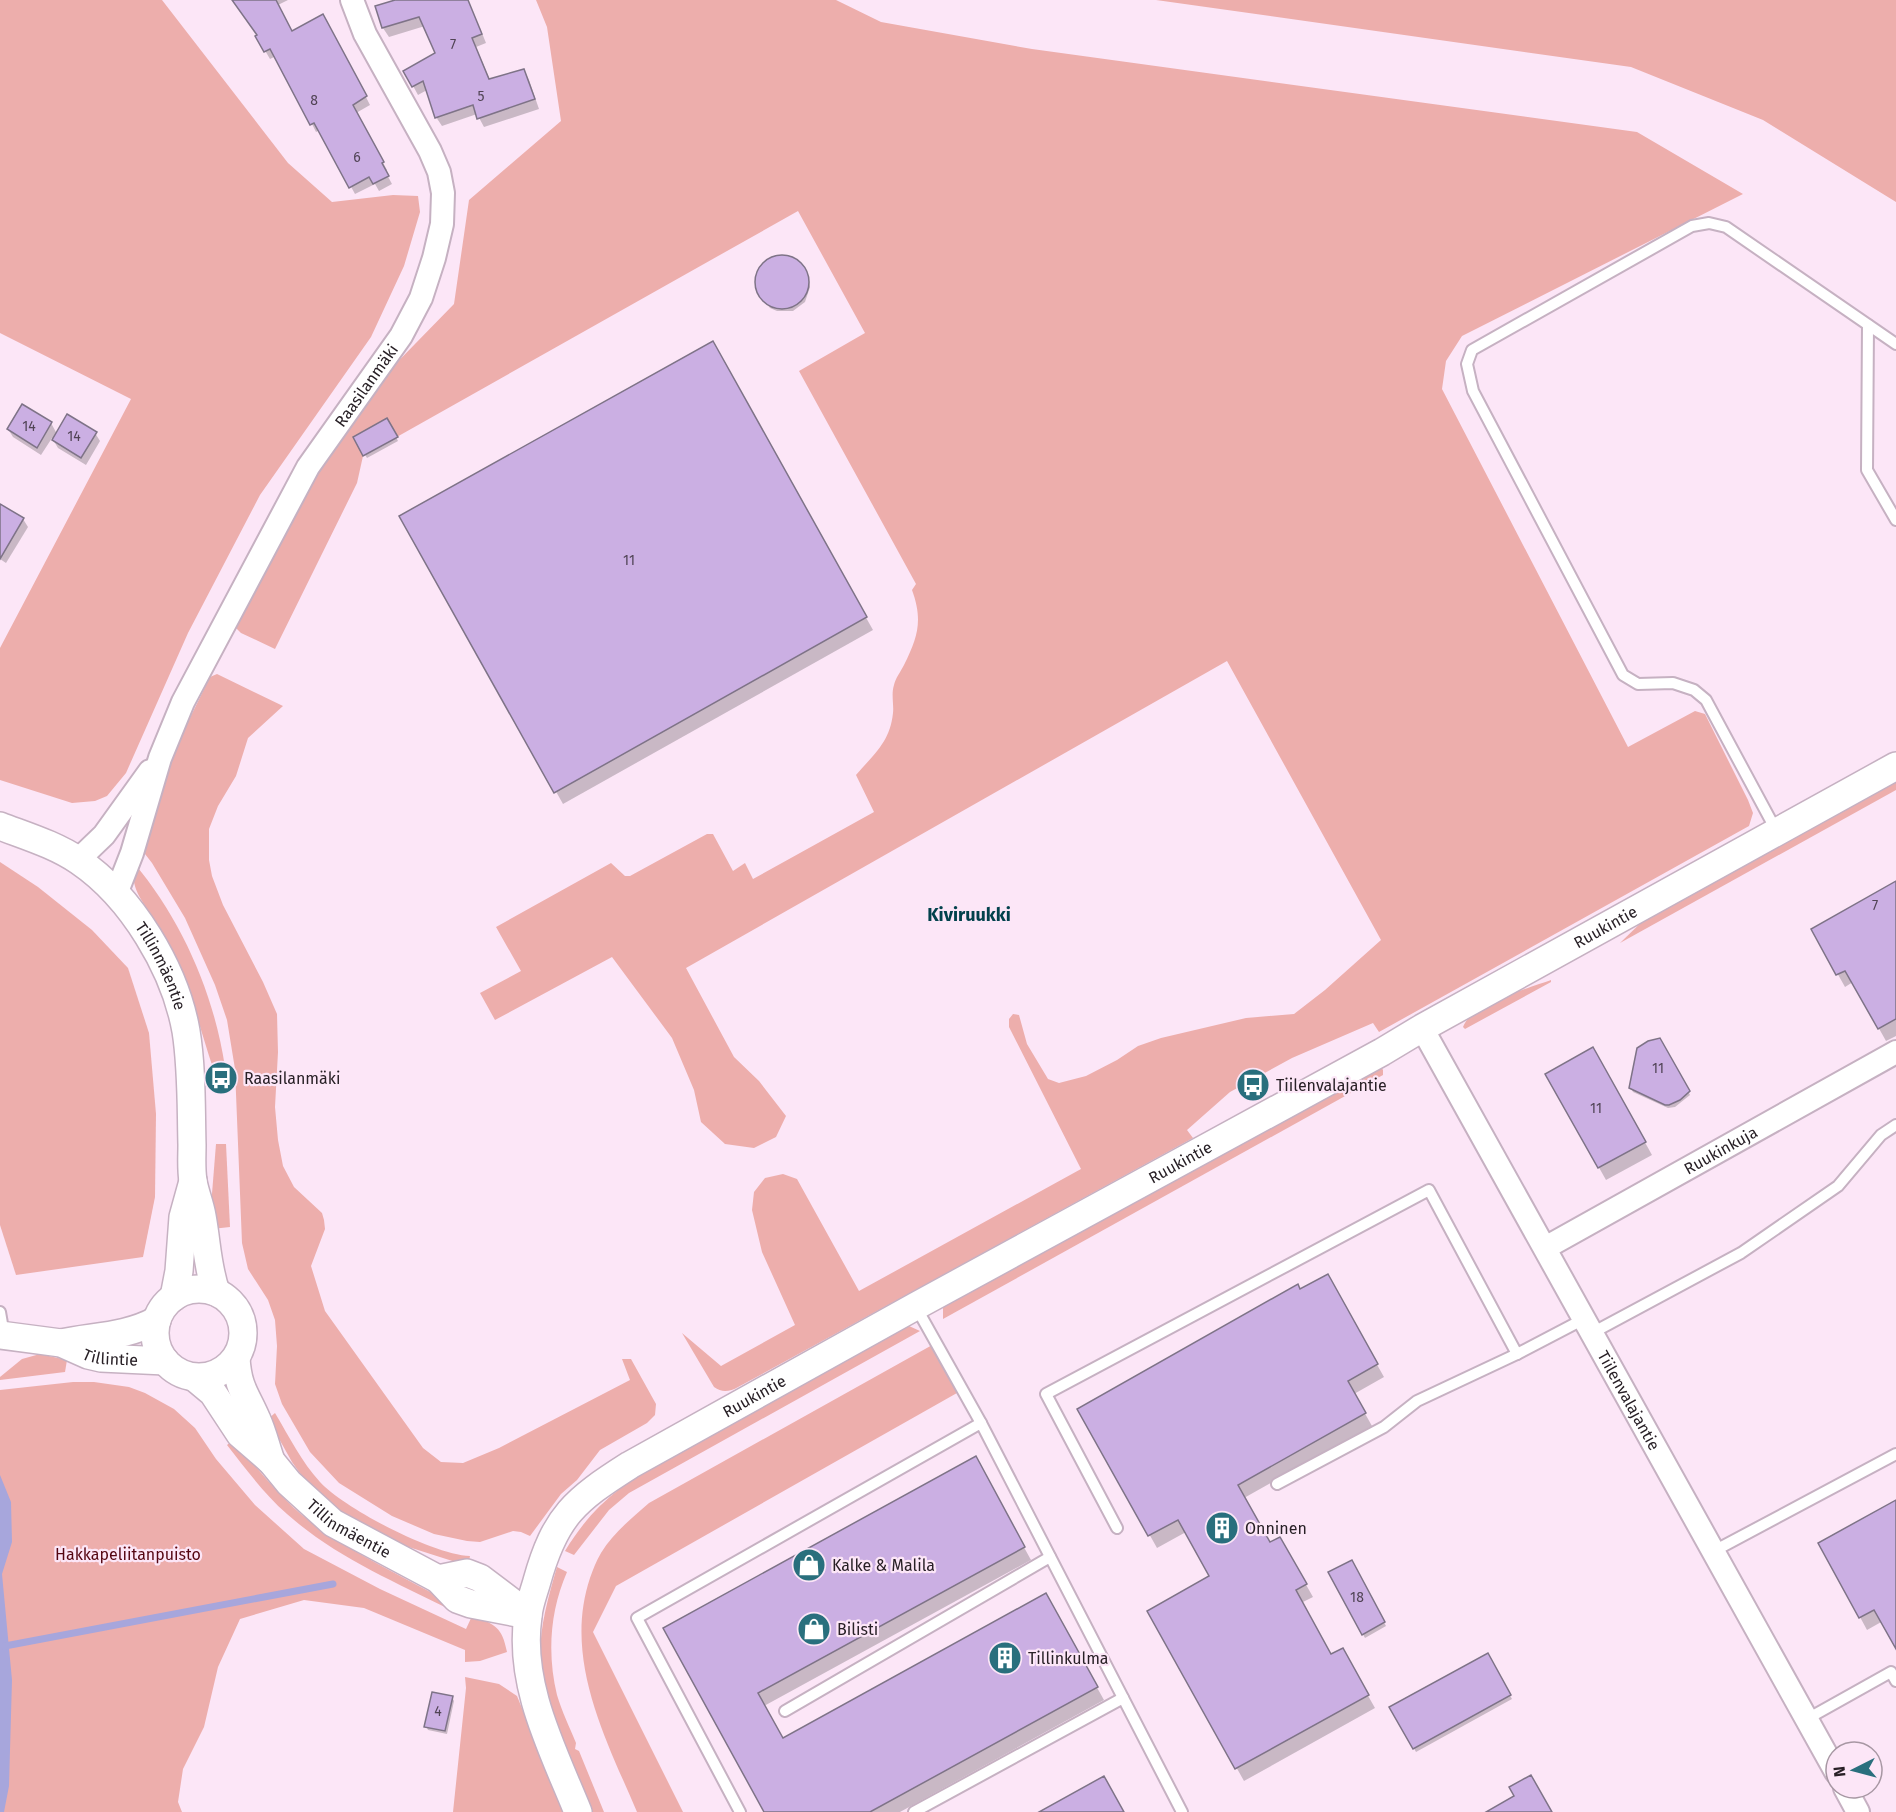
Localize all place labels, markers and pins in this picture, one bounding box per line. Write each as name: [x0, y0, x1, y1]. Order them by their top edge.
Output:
bus stop icon: Raasilanmäki: [203, 1060, 239, 1096]
bus stop icon: Tiilenvalajantie: [1235, 1067, 1271, 1103]
place label: Raasilanmäki: [244, 1069, 340, 1088]
place label: Tiilenvalajantie: [1276, 1076, 1387, 1095]
building icon: Onninen: [1204, 1510, 1240, 1546]
place label: Onninen: [1245, 1519, 1307, 1538]
shop icon: Kalke & Malila: [791, 1547, 827, 1583]
place label: Kalke & Malila: [832, 1556, 935, 1575]
shop icon: Bilisti: [796, 1611, 832, 1647]
place label: Bilisti: [837, 1620, 878, 1639]
building icon: Tillinkulma: [987, 1640, 1023, 1676]
place label: Tillinkulma: [1028, 1649, 1109, 1668]

